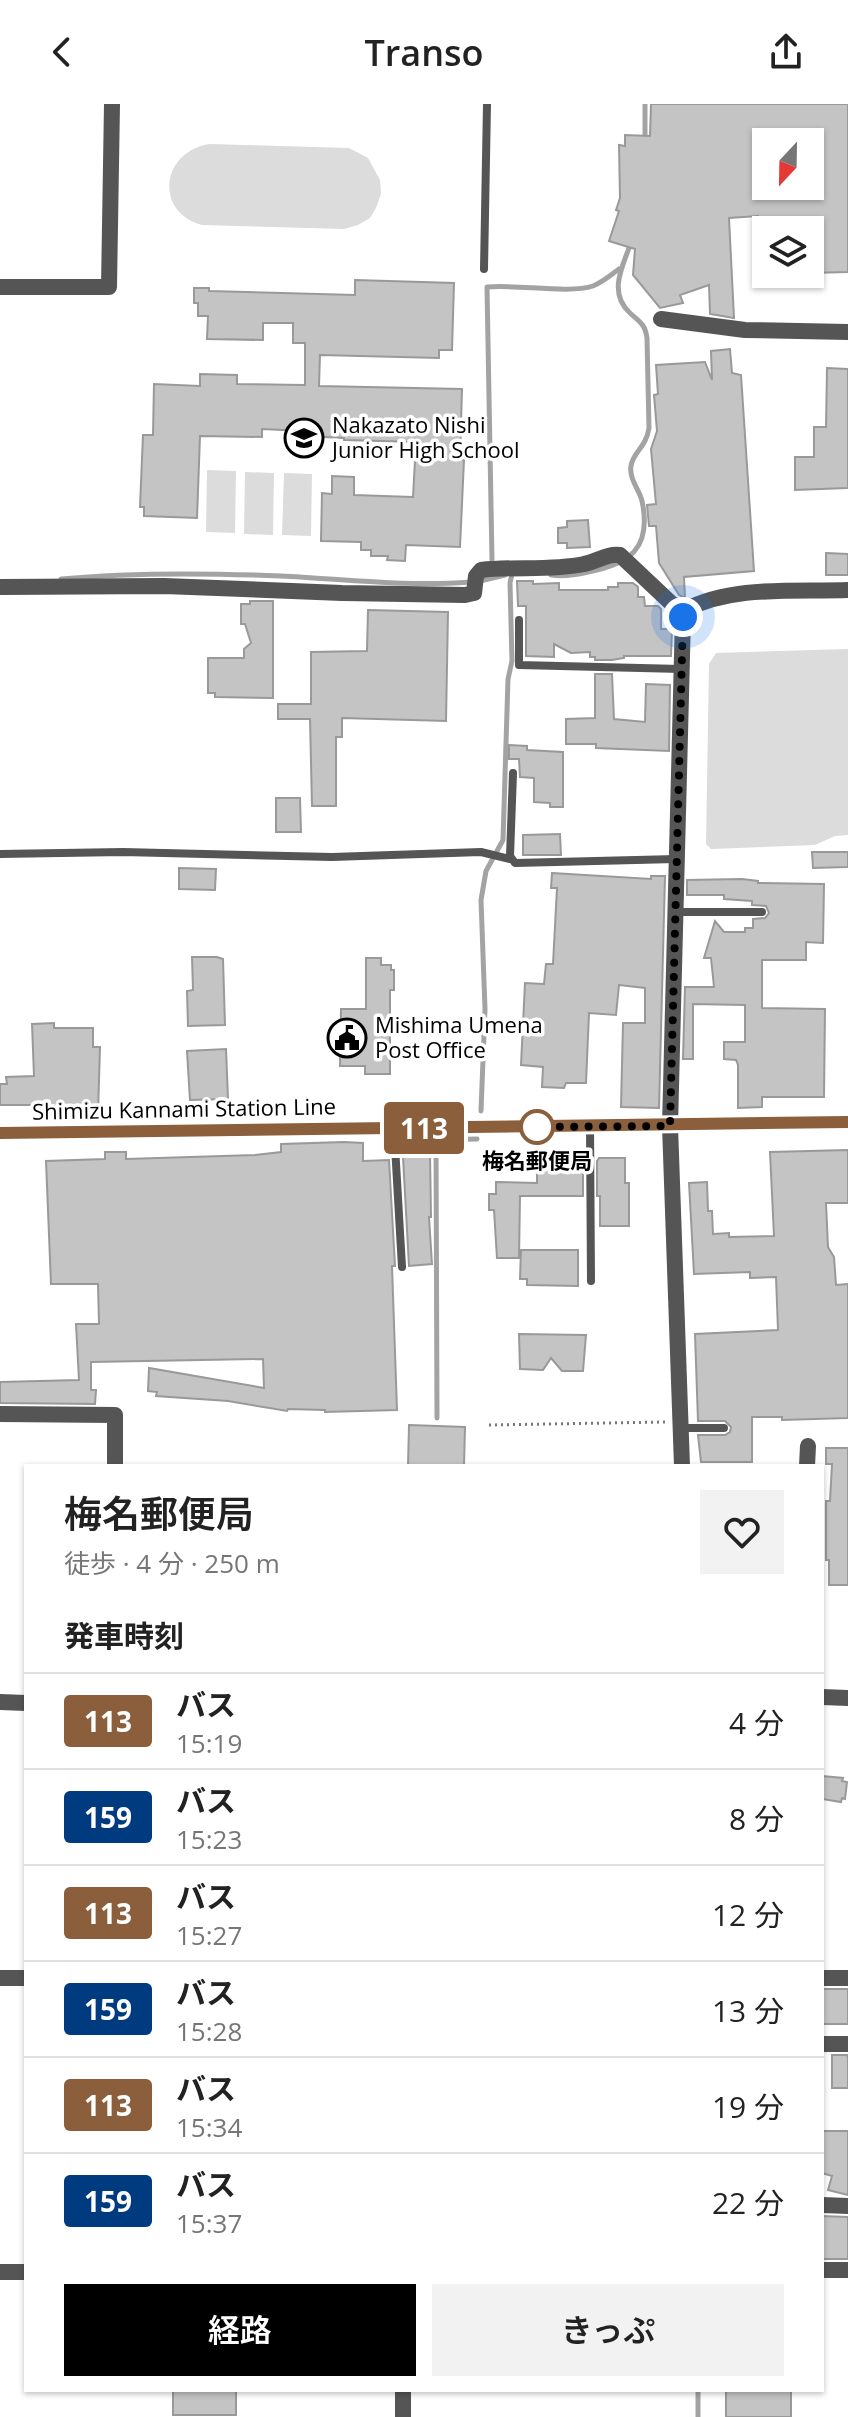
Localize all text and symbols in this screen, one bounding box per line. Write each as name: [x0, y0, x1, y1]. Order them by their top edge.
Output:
text: Transo: [364, 28, 484, 77]
icon: back: [40, 30, 84, 74]
icon: share: [764, 30, 808, 74]
north arrow: [752, 128, 824, 200]
map controls: [752, 128, 824, 288]
button: layers: [752, 216, 824, 288]
place label: Nakazato Nishi Junior High School: [330, 409, 519, 464]
school or university icon: Nakazato Nishi Junior High School: [283, 417, 325, 459]
your location: [663, 597, 703, 637]
place label: Mishima Umena Post Office: [375, 1009, 543, 1064]
public building icon: Mishima Umena Post Office: [326, 1017, 368, 1059]
street label: Shimizu Kannami Station Line: [32, 1090, 336, 1126]
line badge: 113: [378, 1102, 470, 1154]
text: 113: [400, 1109, 448, 1147]
marker: 梅名郵便局: [520, 1110, 554, 1144]
place label: 梅名郵便局: [482, 1145, 592, 1175]
text: 梅名郵便局: [64, 1487, 254, 1539]
button: heart: [700, 1490, 784, 1574]
text: 徒歩 · 4 分 · 250 m: [64, 1545, 280, 1581]
text: 発車時刻: [64, 1615, 184, 1656]
text: バス: [176, 1684, 236, 1725]
text: 113: [84, 1702, 132, 1740]
text: 4 分: [729, 1702, 784, 1743]
text: 15:19: [176, 1725, 242, 1761]
text: バス: [176, 1780, 236, 1821]
text: 159: [84, 1798, 132, 1836]
text: 8 分: [729, 1798, 784, 1839]
text: 15:23: [176, 1821, 242, 1857]
text: バス: [176, 1876, 236, 1917]
text: 113: [84, 1894, 132, 1932]
text: 12 分: [712, 1894, 784, 1935]
text: 15:27: [176, 1917, 242, 1953]
text: バス: [176, 1972, 236, 2013]
text: 159: [84, 1990, 132, 2028]
text: 13 分: [712, 1990, 784, 2031]
text: 15:28: [176, 2013, 242, 2049]
text: バス: [176, 2068, 236, 2109]
text: 113: [84, 2086, 132, 2124]
text: 19 分: [712, 2086, 784, 2127]
text: 15:34: [176, 2109, 242, 2145]
text: バス: [176, 2164, 236, 2205]
text: 159: [84, 2182, 132, 2220]
text: 22 分: [712, 2182, 784, 2223]
text: 15:37: [176, 2205, 242, 2241]
button: 経路: [64, 2284, 416, 2376]
button: きっぷ: [432, 2284, 784, 2376]

